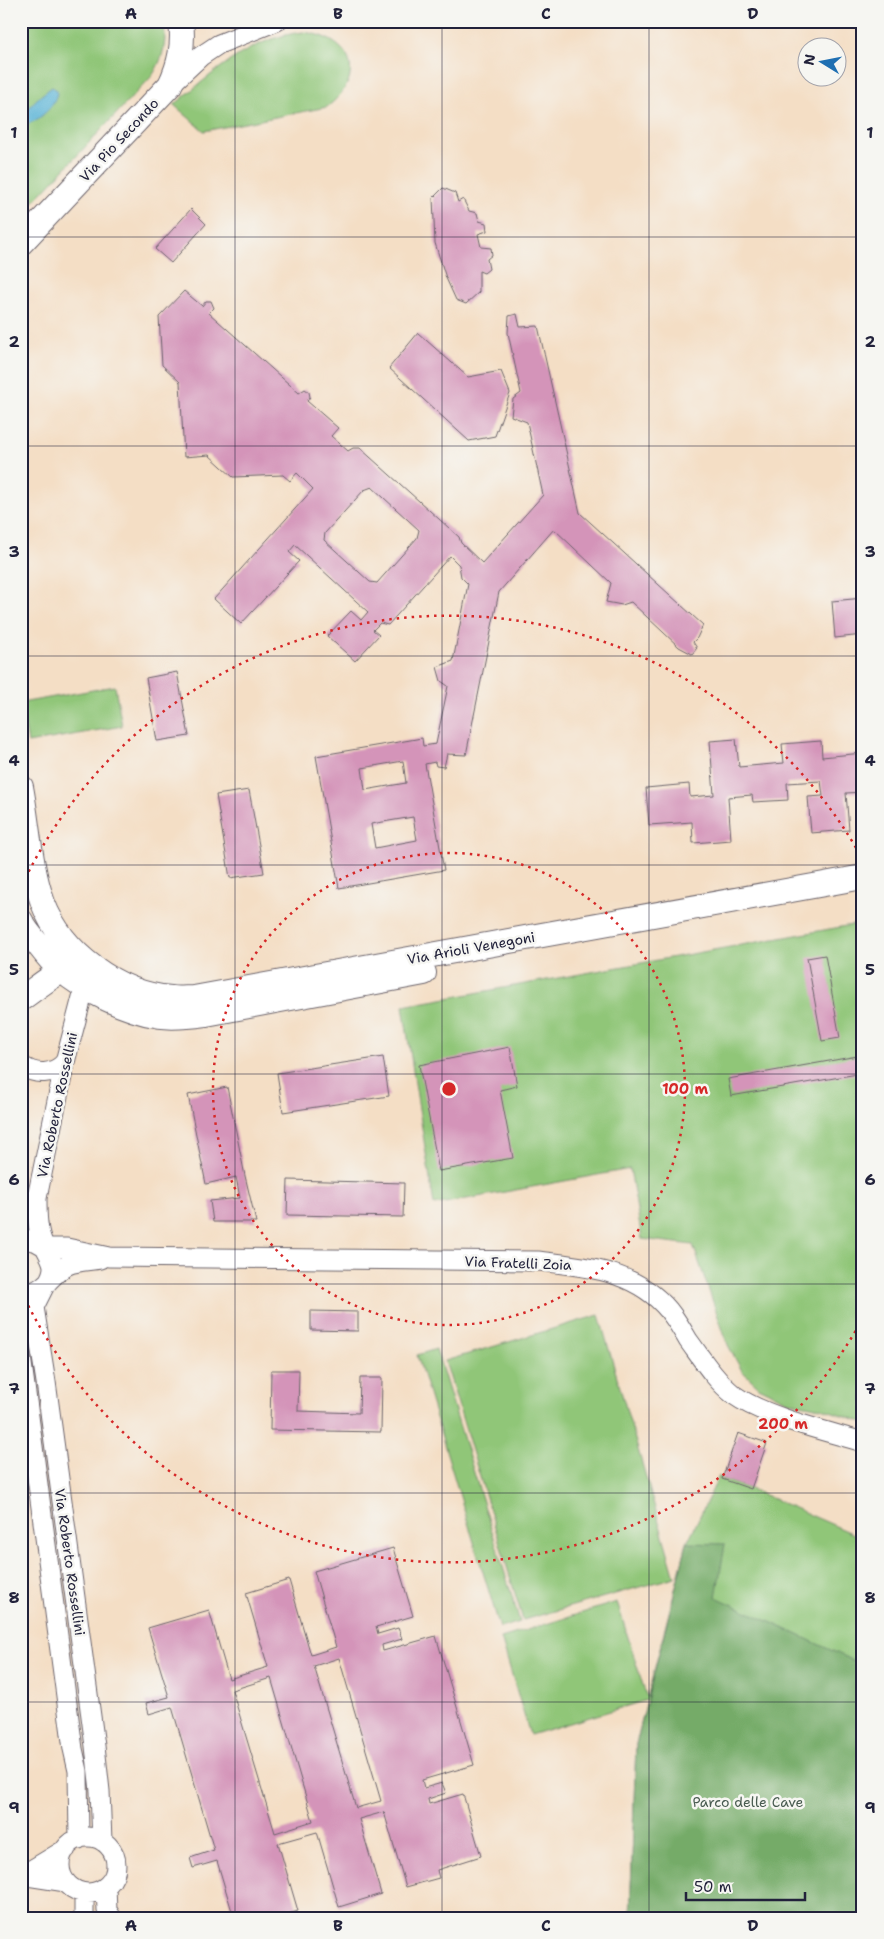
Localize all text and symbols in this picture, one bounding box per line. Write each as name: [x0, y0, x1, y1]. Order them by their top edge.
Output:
text: A: [125, 3, 137, 24]
text: B: [333, 3, 343, 24]
text: C: [541, 3, 551, 24]
text: D: [747, 3, 759, 24]
north arrow: [796, 38, 846, 88]
text: N: [799, 53, 819, 67]
street label: Via Pio Secondo: [76, 94, 162, 186]
text: 1: [10, 122, 18, 143]
text: 1: [866, 122, 874, 143]
text: 2: [8, 331, 20, 352]
text: 2: [864, 331, 876, 352]
text: 3: [8, 541, 20, 562]
text: 3: [864, 541, 876, 562]
text: 4: [8, 750, 20, 771]
text: 4: [864, 750, 876, 771]
street label: Via Arioli Venegoni: [406, 928, 536, 968]
text: 5: [9, 959, 19, 980]
text: 5: [865, 959, 875, 980]
street label: Via Roberto Rossellini: [33, 1031, 81, 1179]
text: 100 m: [662, 1079, 708, 1099]
centre of rings: [440, 1080, 458, 1098]
text: 6: [8, 1169, 20, 1190]
text: 6: [864, 1169, 876, 1190]
street label: Via Fratelli Zoia: [464, 1252, 572, 1274]
text: 7: [8, 1378, 20, 1399]
text: 7: [864, 1378, 876, 1399]
text: 200 m: [758, 1414, 808, 1434]
street label: Via Roberto Rossellini: [51, 1487, 89, 1637]
text: 8: [8, 1587, 20, 1608]
text: 8: [864, 1587, 876, 1608]
park label: Parco delle Cave: [692, 1793, 804, 1811]
text: 9: [8, 1797, 20, 1818]
text: 9: [864, 1797, 876, 1818]
scale bar: [686, 1869, 805, 1901]
text: 50 m: [694, 1877, 732, 1897]
text: A: [125, 1915, 137, 1936]
text: B: [333, 1915, 343, 1936]
text: C: [541, 1915, 551, 1936]
text: D: [747, 1915, 759, 1936]

